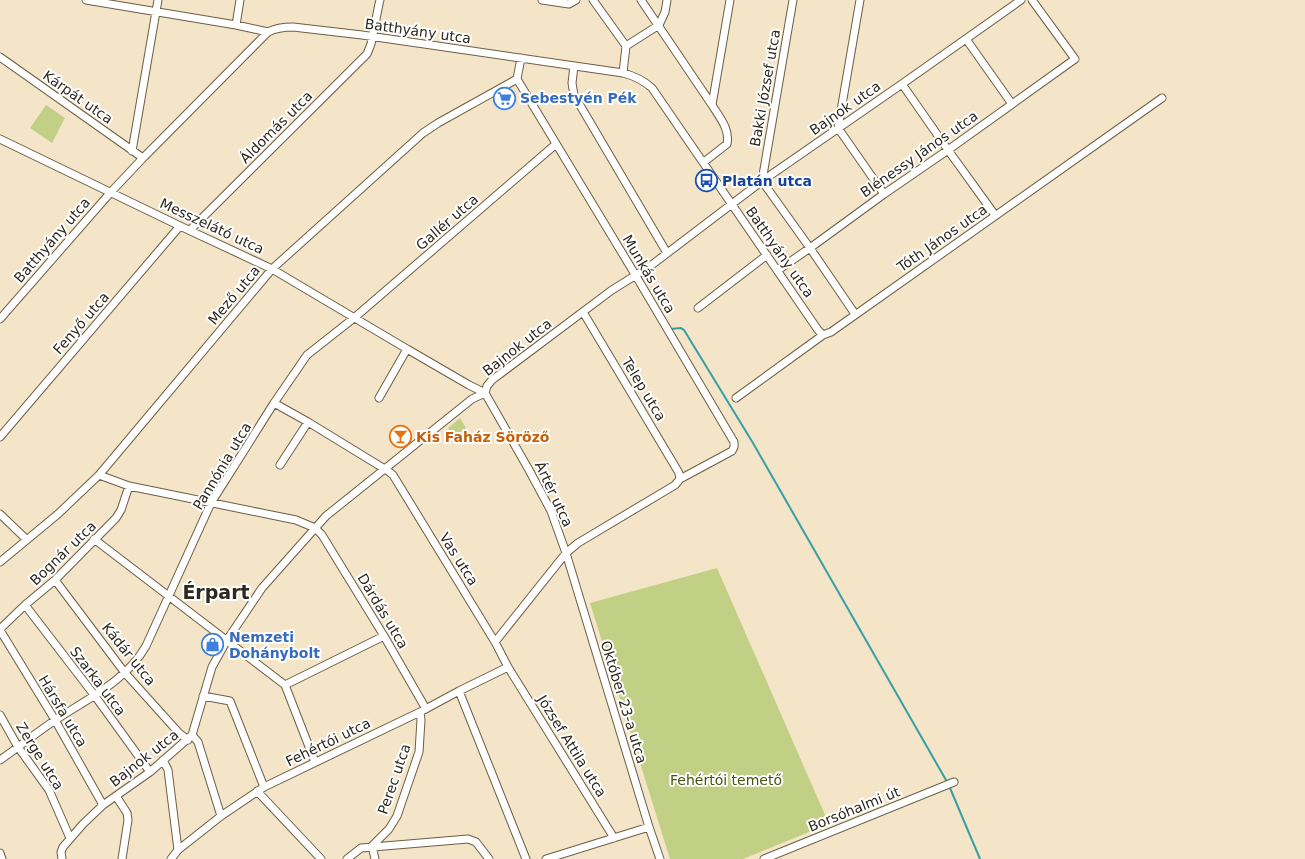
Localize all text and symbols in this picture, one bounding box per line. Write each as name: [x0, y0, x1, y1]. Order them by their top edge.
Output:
street label: Batthyány utca: [364, 16, 472, 46]
street label: Bakki József utca: [747, 28, 783, 148]
street label: Kárpát utca: [40, 67, 116, 127]
street label: Bajnok utca: [807, 78, 883, 138]
supermarket icon: Sebestyén Pék: [492, 86, 516, 110]
street label: Áldomás utca: [237, 88, 315, 166]
place label: Sebestyén Pék: [520, 90, 637, 106]
street label: Blénessy János utca: [857, 107, 981, 201]
bus stop icon: Platán utca: [694, 169, 718, 193]
place label: Platán utca: [722, 173, 812, 189]
street label: Gallér utca: [413, 191, 481, 253]
street label: Batthyány utca: [11, 194, 93, 286]
street label: Messzelátó utca: [157, 195, 267, 257]
street label: Tóth János utca: [893, 201, 990, 276]
street label: Batthyány utca: [743, 204, 817, 300]
street label: Munkás utca: [619, 232, 679, 316]
street label: Mező utca: [205, 262, 263, 328]
street label: Fenyő utca: [50, 289, 112, 357]
street label: Bajnok utca: [479, 315, 555, 379]
street label: Telep utca: [618, 353, 669, 424]
street label: Pannónia utca: [190, 419, 254, 513]
bar icon: Kis Faház Söröző: [388, 425, 412, 449]
place label: Kis Faház Söröző: [416, 429, 550, 445]
street label: Ártér utca: [532, 459, 576, 529]
street label: Bognár utca: [27, 518, 99, 588]
street label: Vas utca: [436, 530, 482, 588]
street label: Dárdás utca: [354, 571, 412, 651]
district label: Érpart: [182, 581, 250, 603]
street label: Kádár utca: [99, 620, 159, 688]
place label: Nemzeti Dohánybolt: [229, 629, 320, 661]
shop icon: Nemzeti Dohánybolt: [201, 633, 225, 657]
street label: Október 23-a utca: [598, 639, 650, 765]
street label: Szarka utca: [67, 643, 129, 719]
street label: Hársfa utca: [35, 672, 91, 750]
street label: József Attila utca: [534, 691, 610, 800]
street label: Fehértói utca: [283, 715, 373, 769]
street label: Zerge utca: [13, 719, 67, 793]
street label: Bajnok utca: [106, 726, 182, 790]
street label: Perec utca: [374, 742, 414, 816]
park label: Fehértói temető: [670, 772, 782, 788]
street label: Borsóhalmi út: [806, 783, 903, 835]

